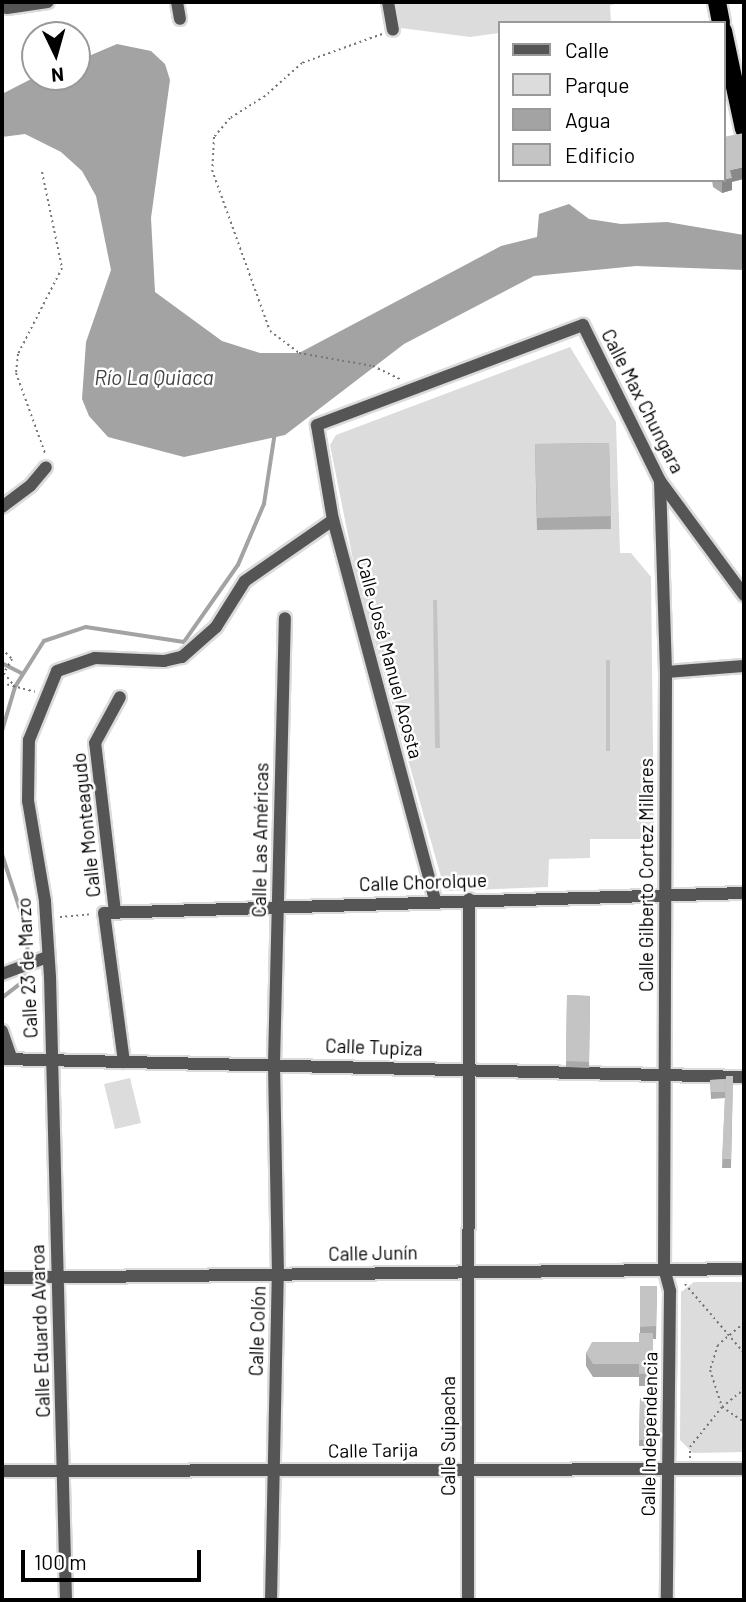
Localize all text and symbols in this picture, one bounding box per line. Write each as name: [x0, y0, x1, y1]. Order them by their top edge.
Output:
north arrow: [21, 21, 91, 91]
legend: [498, 21, 725, 182]
text: Calle: [565, 37, 609, 62]
text: N: [50, 63, 65, 87]
text: Parque: [565, 72, 630, 97]
text: Agua: [565, 107, 611, 132]
text: Edificio: [565, 142, 635, 167]
street label: Calle Max Chungara: [597, 325, 689, 477]
water label: Río La Quiaca: [94, 364, 214, 390]
street label: Calle José Manuel Acosta: [352, 555, 428, 761]
street label: Calle Monteagudo: [67, 752, 105, 898]
street label: Calle Gilberto Cortez Millares: [635, 758, 657, 992]
street label: Calle Las Américas: [247, 762, 273, 918]
street label: Calle Chorolque: [359, 868, 487, 896]
street label: Calle 23 de Marzo: [12, 897, 42, 1039]
street label: Calle Tupiza: [325, 1034, 423, 1060]
street label: Calle Junín: [328, 1241, 418, 1265]
street label: Calle Eduardo Avaroa: [26, 1244, 54, 1418]
street label: Calle Colón: [244, 1285, 270, 1377]
street label: Calle Independencia: [636, 1351, 662, 1517]
street label: Calle Suipacha: [437, 1376, 459, 1496]
street label: Calle Tarija: [328, 1438, 418, 1462]
scale bar: [24, 1536, 205, 1580]
text: 100 m: [34, 1549, 87, 1574]

